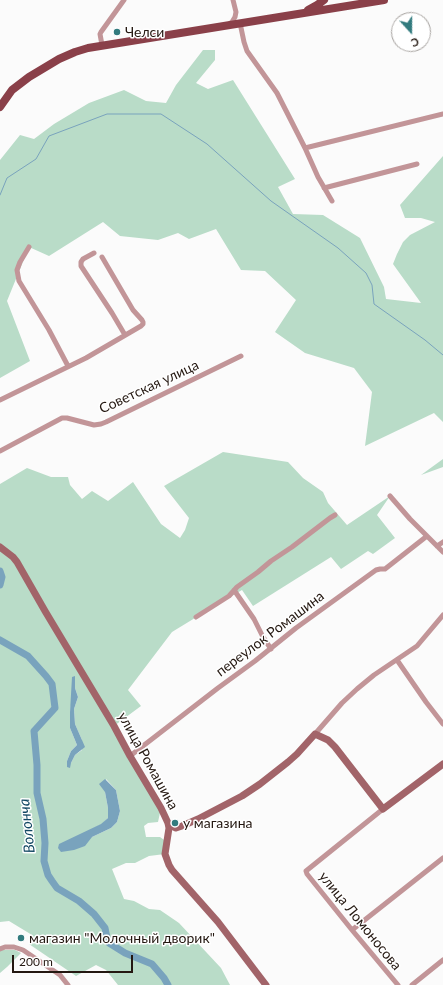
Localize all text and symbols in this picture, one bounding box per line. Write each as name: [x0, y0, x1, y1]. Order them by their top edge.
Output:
north arrow: [391, 12, 431, 52]
place label: Челси: [125, 24, 164, 40]
marker: Челси: [112, 27, 122, 37]
text: С: [409, 35, 421, 50]
street label: Советская улица: [97, 357, 201, 417]
street label: переулок Ромашина: [213, 588, 327, 680]
street label: улица Ромашина: [114, 709, 182, 813]
water label: Волонча: [15, 798, 39, 854]
place label: у магазина: [183, 815, 252, 831]
marker: у магазина: [170, 818, 180, 828]
street label: улица Ломоносова: [315, 868, 405, 974]
place label: магазин "Молочный дворик": [29, 930, 215, 946]
marker: магазин "Молочный дворик": [16, 933, 26, 943]
scale bar: [14, 947, 135, 973]
text: 200 m: [19, 954, 53, 969]

